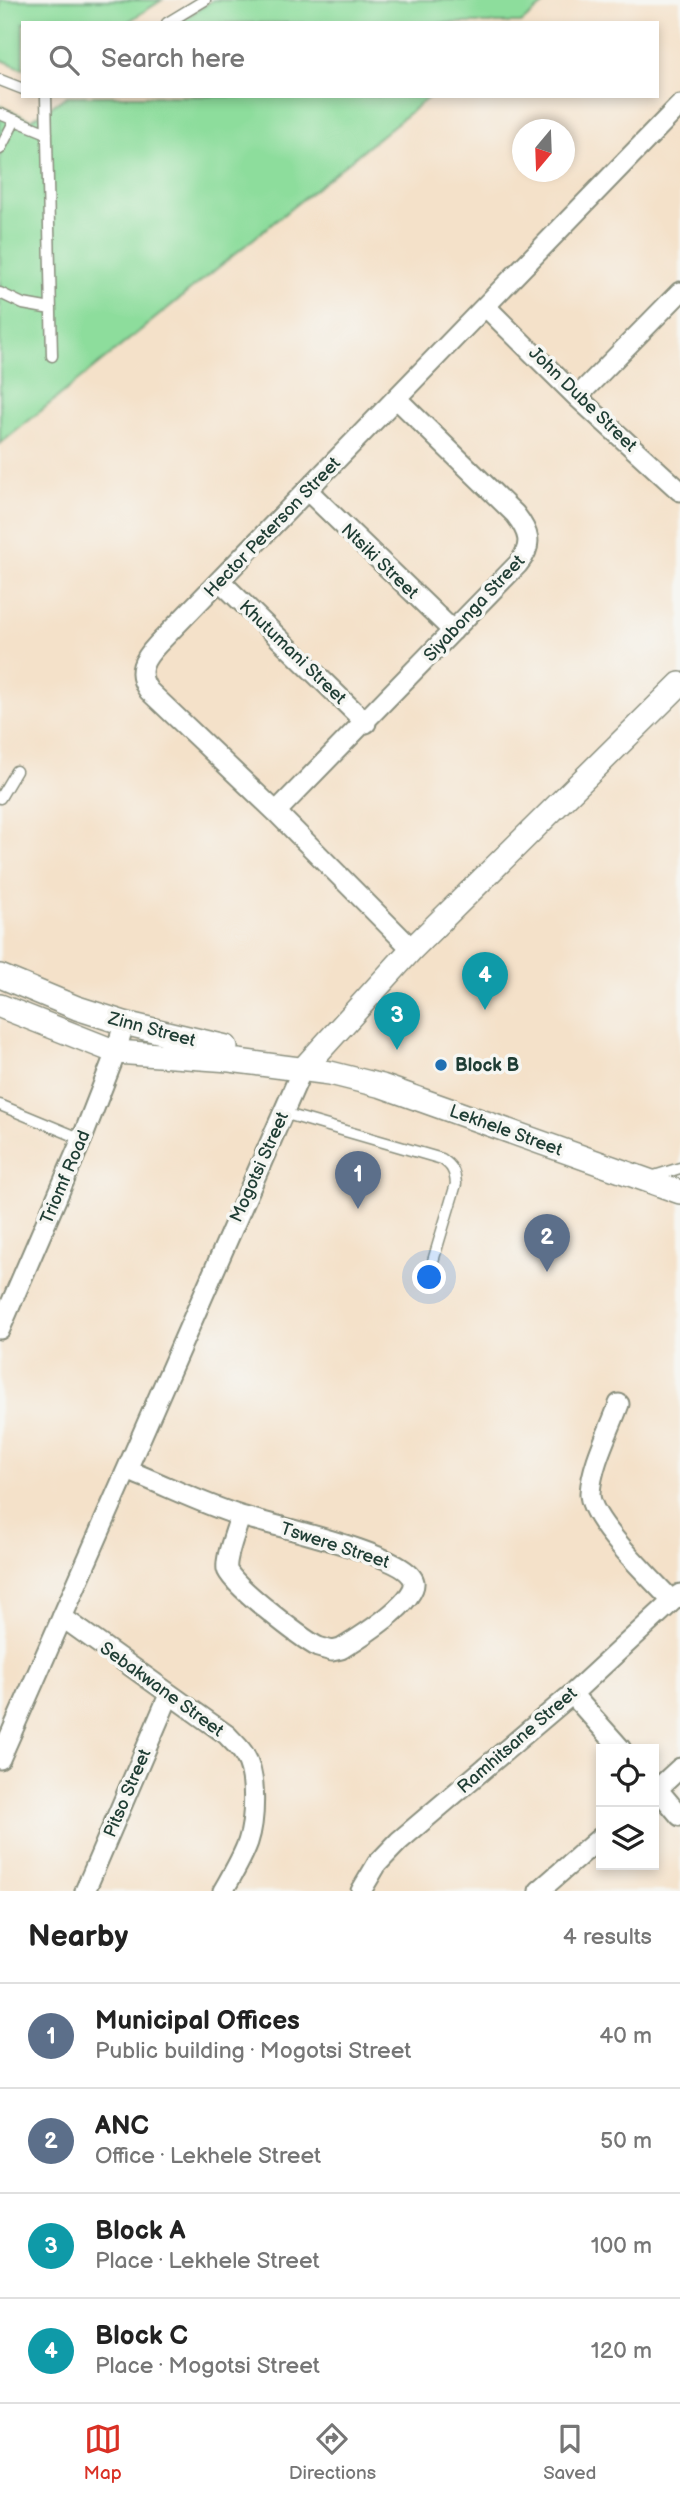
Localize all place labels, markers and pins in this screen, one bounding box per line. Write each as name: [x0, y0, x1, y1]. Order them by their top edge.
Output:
pin: 4: [462, 952, 508, 1010]
pin: 3: [374, 992, 420, 1050]
place label: Block B: [455, 1055, 520, 1076]
marker: Block B: [433, 1057, 449, 1073]
pin: 1: [335, 1151, 381, 1209]
pin: 2: [524, 1214, 570, 1272]

